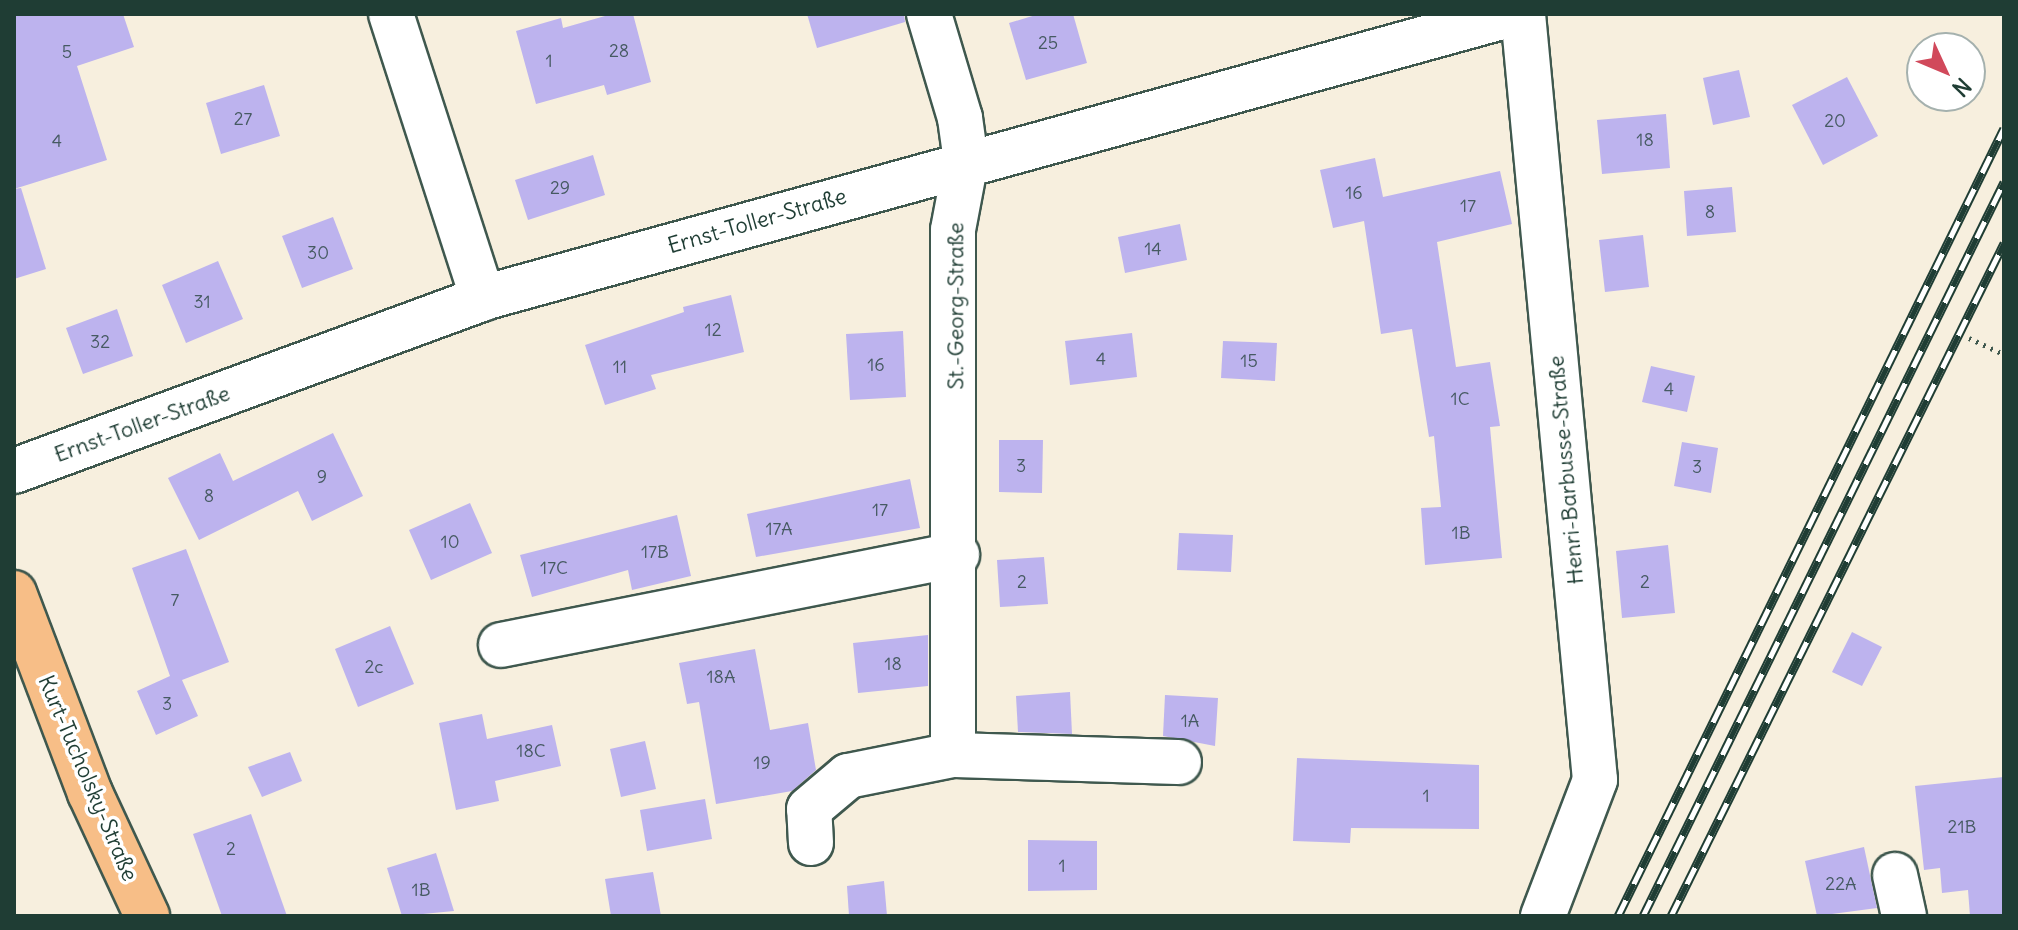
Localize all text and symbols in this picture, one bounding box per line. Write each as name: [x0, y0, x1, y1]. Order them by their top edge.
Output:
house number: 25: [1038, 32, 1058, 54]
north arrow: [1906, 32, 1986, 112]
house number: 28: [609, 40, 629, 62]
house number: 5: [62, 41, 72, 63]
house number: 1: [545, 50, 553, 72]
text: N: [1946, 72, 1977, 102]
house number: 27: [234, 108, 252, 130]
house number: 20: [1824, 110, 1846, 132]
house number: 18: [1636, 129, 1654, 151]
house number: 4: [52, 130, 62, 152]
house number: 29: [550, 177, 570, 199]
house number: 16: [1345, 182, 1363, 204]
street label: Ernst-Toller-Straße: [665, 183, 849, 259]
house number: 17: [1460, 195, 1476, 217]
house number: 8: [1705, 201, 1715, 223]
street label: St.-Georg-Straße: [943, 222, 969, 390]
house number: 14: [1144, 238, 1162, 260]
house number: 30: [307, 242, 329, 264]
house number: 31: [193, 291, 211, 313]
house number: 12: [704, 319, 722, 341]
house number: 32: [90, 331, 110, 353]
house number: 4: [1096, 348, 1106, 370]
house number: 15: [1240, 350, 1258, 372]
house number: 16: [867, 354, 885, 376]
street label: Henri-Barbusse-Straße: [1543, 354, 1589, 586]
house number: 11: [613, 356, 627, 378]
house number: 4: [1664, 378, 1674, 400]
street label: Ernst-Toller-Straße: [51, 380, 233, 468]
house number: 1C: [1451, 388, 1469, 410]
house number: 3: [1016, 455, 1026, 477]
house number: 3: [1692, 456, 1702, 478]
house number: 9: [317, 466, 327, 488]
house number: 8: [204, 485, 214, 507]
house number: 17: [872, 499, 888, 521]
house number: 17A: [765, 518, 793, 540]
house number: 1B: [1452, 522, 1470, 544]
house number: 10: [441, 531, 459, 553]
house number: 17B: [641, 541, 669, 563]
house number: 17C: [540, 557, 568, 579]
house number: 2: [1017, 571, 1027, 593]
house number: 2: [1640, 571, 1650, 593]
house number: 7: [171, 589, 179, 611]
house number: 18: [884, 653, 902, 675]
house number: 2c: [364, 656, 384, 678]
house number: 18A: [706, 666, 736, 688]
street label: Kurt-Tucholsky-Straße: [33, 671, 143, 885]
house number: 3: [162, 693, 172, 715]
house number: 1A: [1181, 710, 1199, 732]
house number: 18C: [516, 740, 546, 762]
house number: 19: [753, 752, 771, 774]
house number: 1: [1422, 785, 1430, 807]
house number: 21B: [1948, 816, 1976, 838]
house number: 2: [226, 838, 236, 860]
house number: 1: [1058, 855, 1066, 877]
house number: 22A: [1825, 873, 1857, 895]
house number: 1B: [412, 879, 430, 901]

